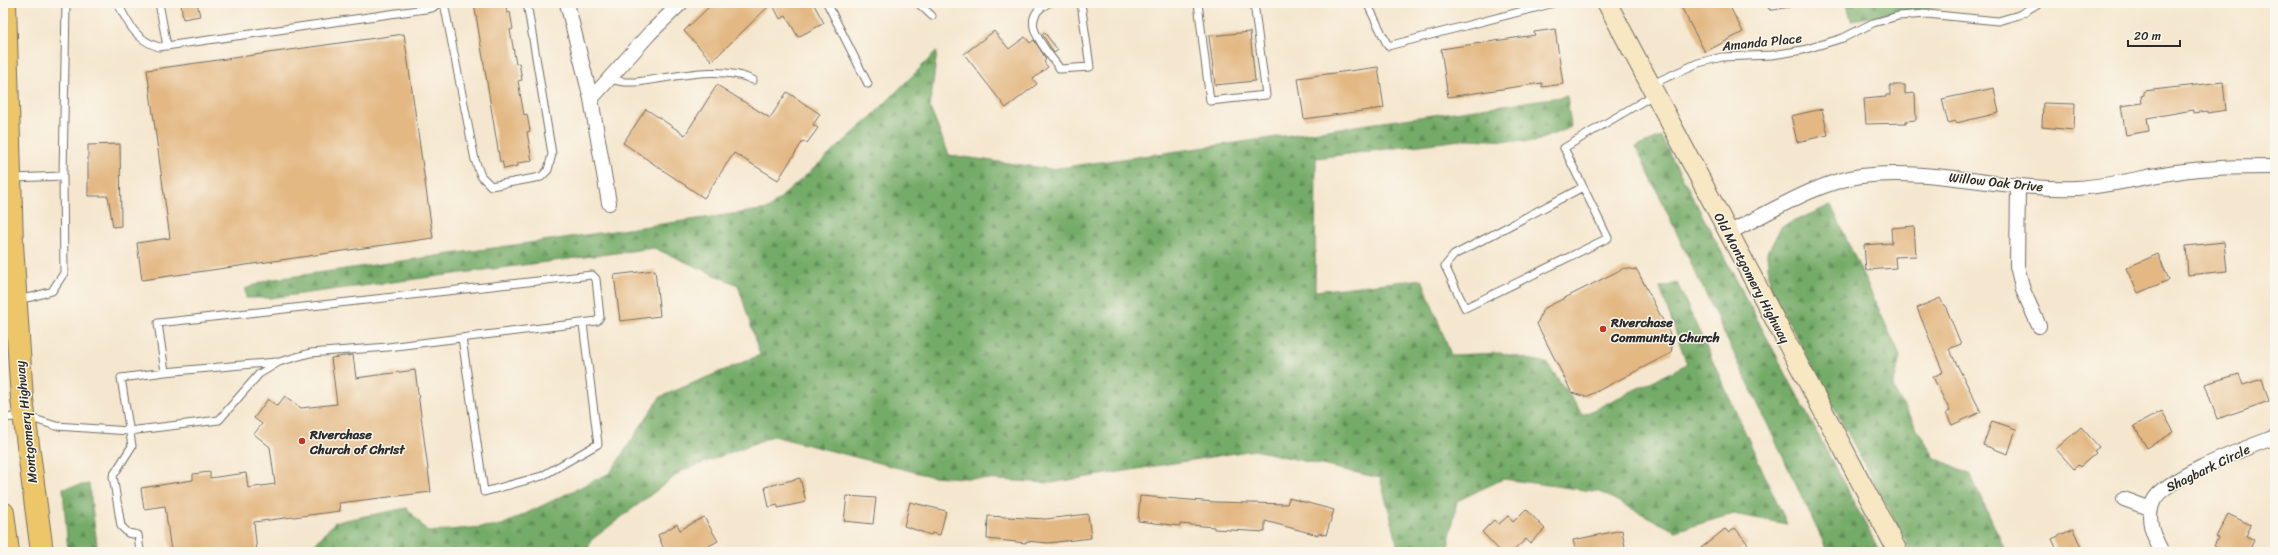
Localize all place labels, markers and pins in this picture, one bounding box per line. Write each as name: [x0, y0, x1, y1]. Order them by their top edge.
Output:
place label: Riverchase Community Church: [1610, 311, 1720, 349]
marker: Riverchase Community Church: [1598, 324, 1608, 334]
place label: Riverchase Church of Christ: [309, 423, 405, 461]
marker: Riverchase Church of Christ: [297, 436, 307, 446]

